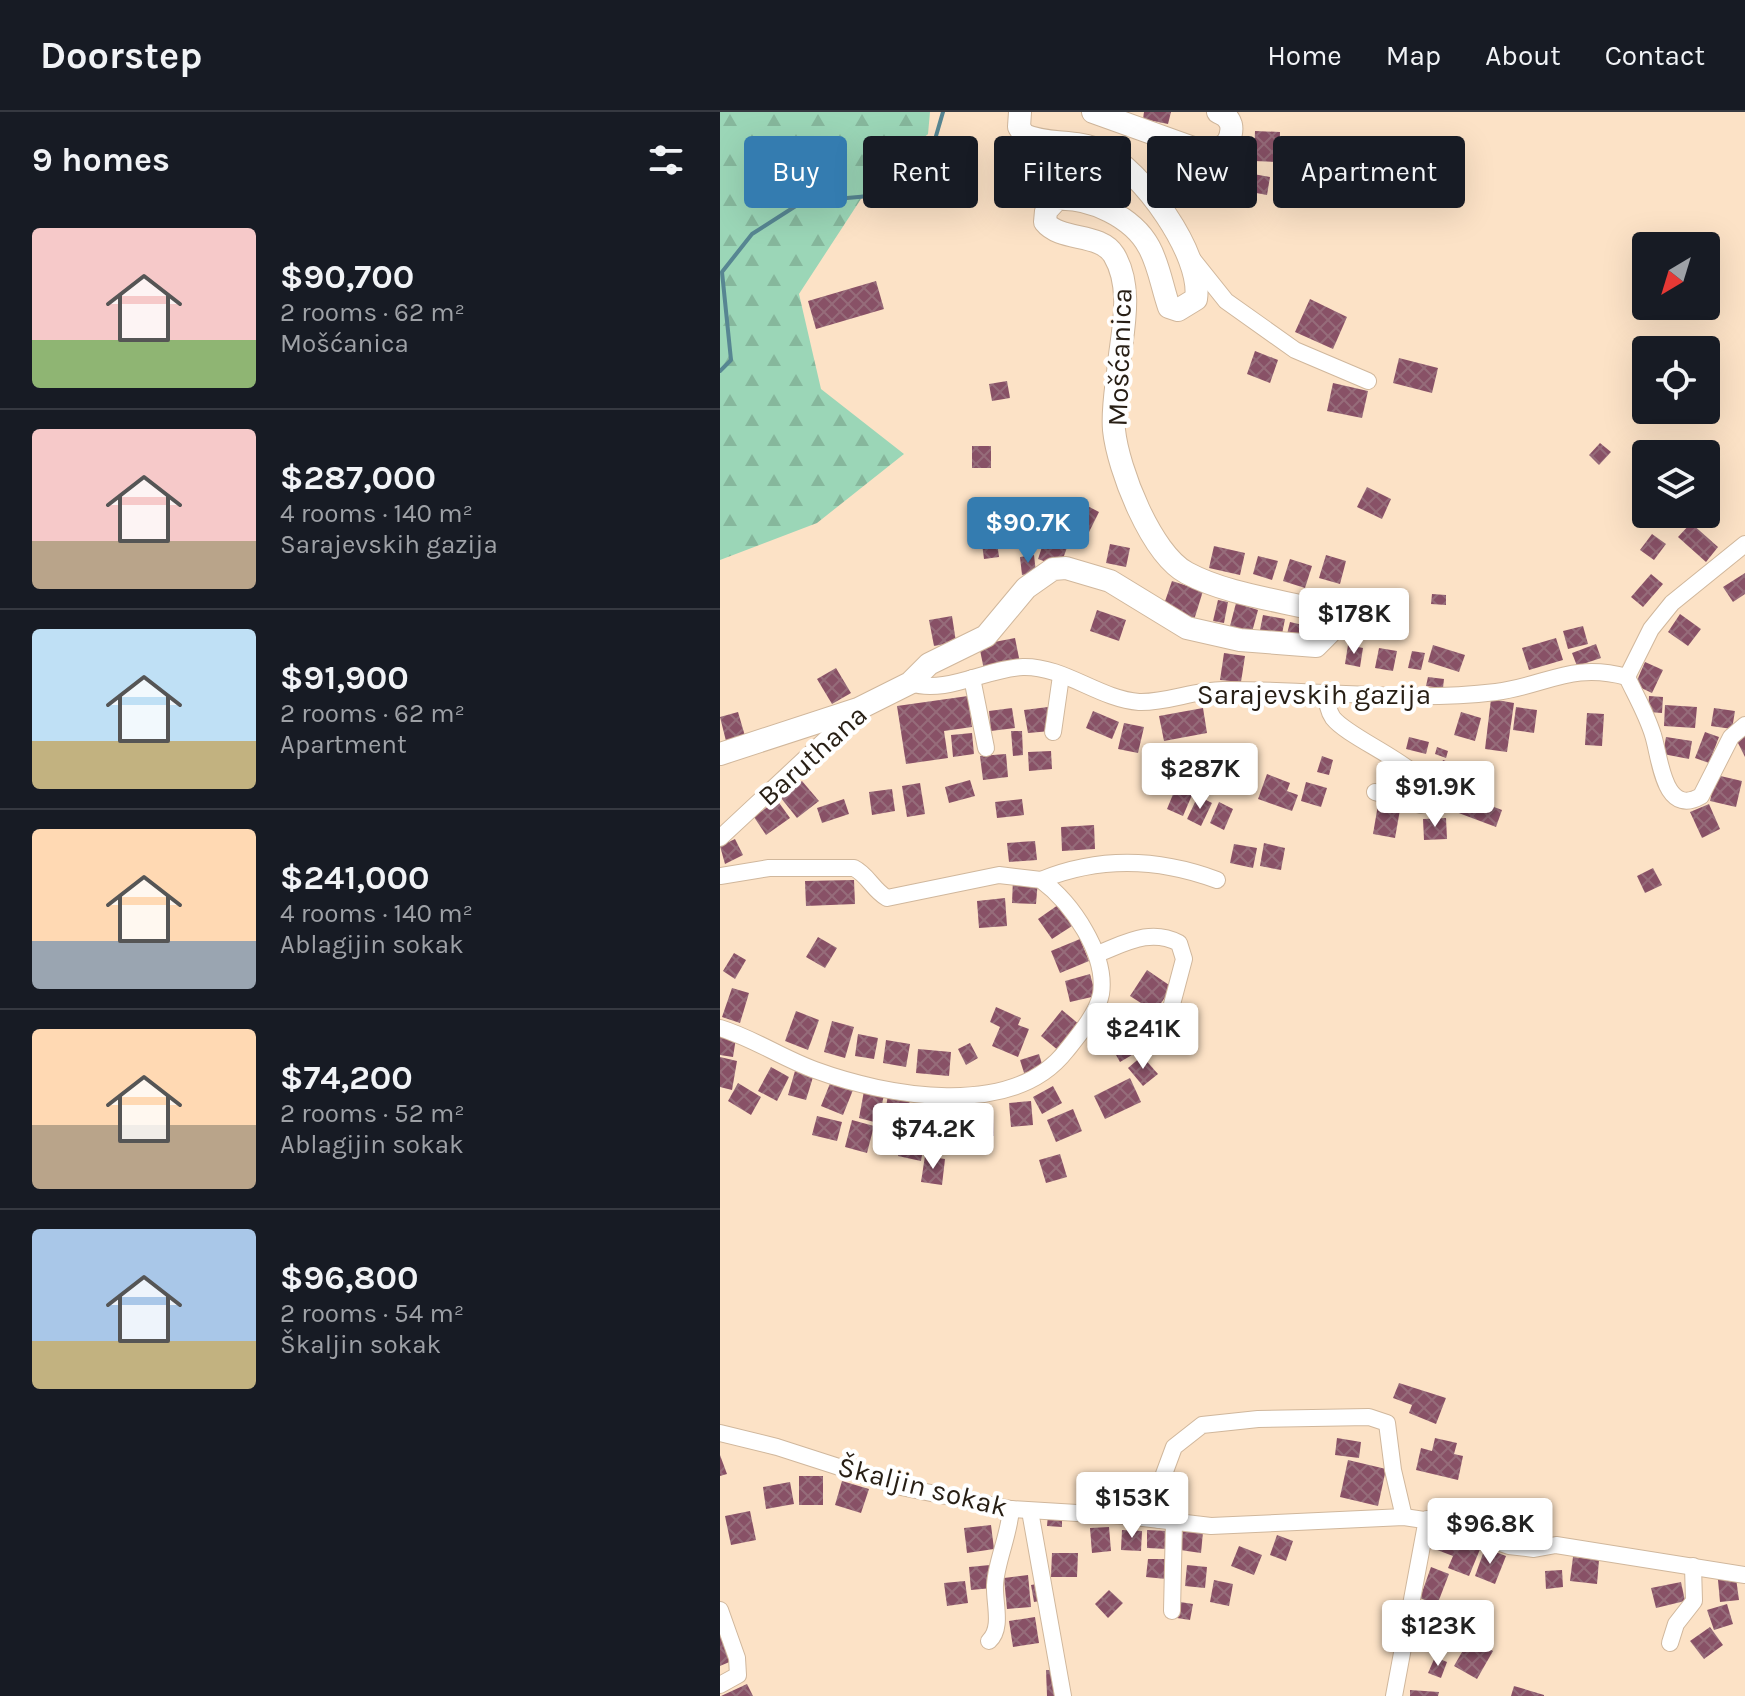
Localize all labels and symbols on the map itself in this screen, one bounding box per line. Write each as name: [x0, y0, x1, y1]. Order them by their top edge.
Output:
north arrow: [1632, 232, 1720, 320]
street label: Mošćanica: [1101, 287, 1138, 427]
pin: $90.7K: [963, 497, 1093, 565]
pin: $178K: [1298, 588, 1410, 656]
street label: Sarajevskih gazija: [1197, 678, 1431, 711]
street label: Baruthana: [751, 698, 874, 813]
pin: $287K: [1144, 743, 1256, 811]
pin: $91.9K: [1370, 761, 1500, 829]
pin: $241K: [1087, 1003, 1199, 1071]
pin: $74.2K: [868, 1103, 998, 1171]
street label: Škaljin sokak: [835, 1449, 1011, 1523]
pin: $153K: [1076, 1472, 1188, 1540]
pin: $96.8K: [1425, 1498, 1555, 1566]
pin: $123K: [1382, 1600, 1494, 1668]

